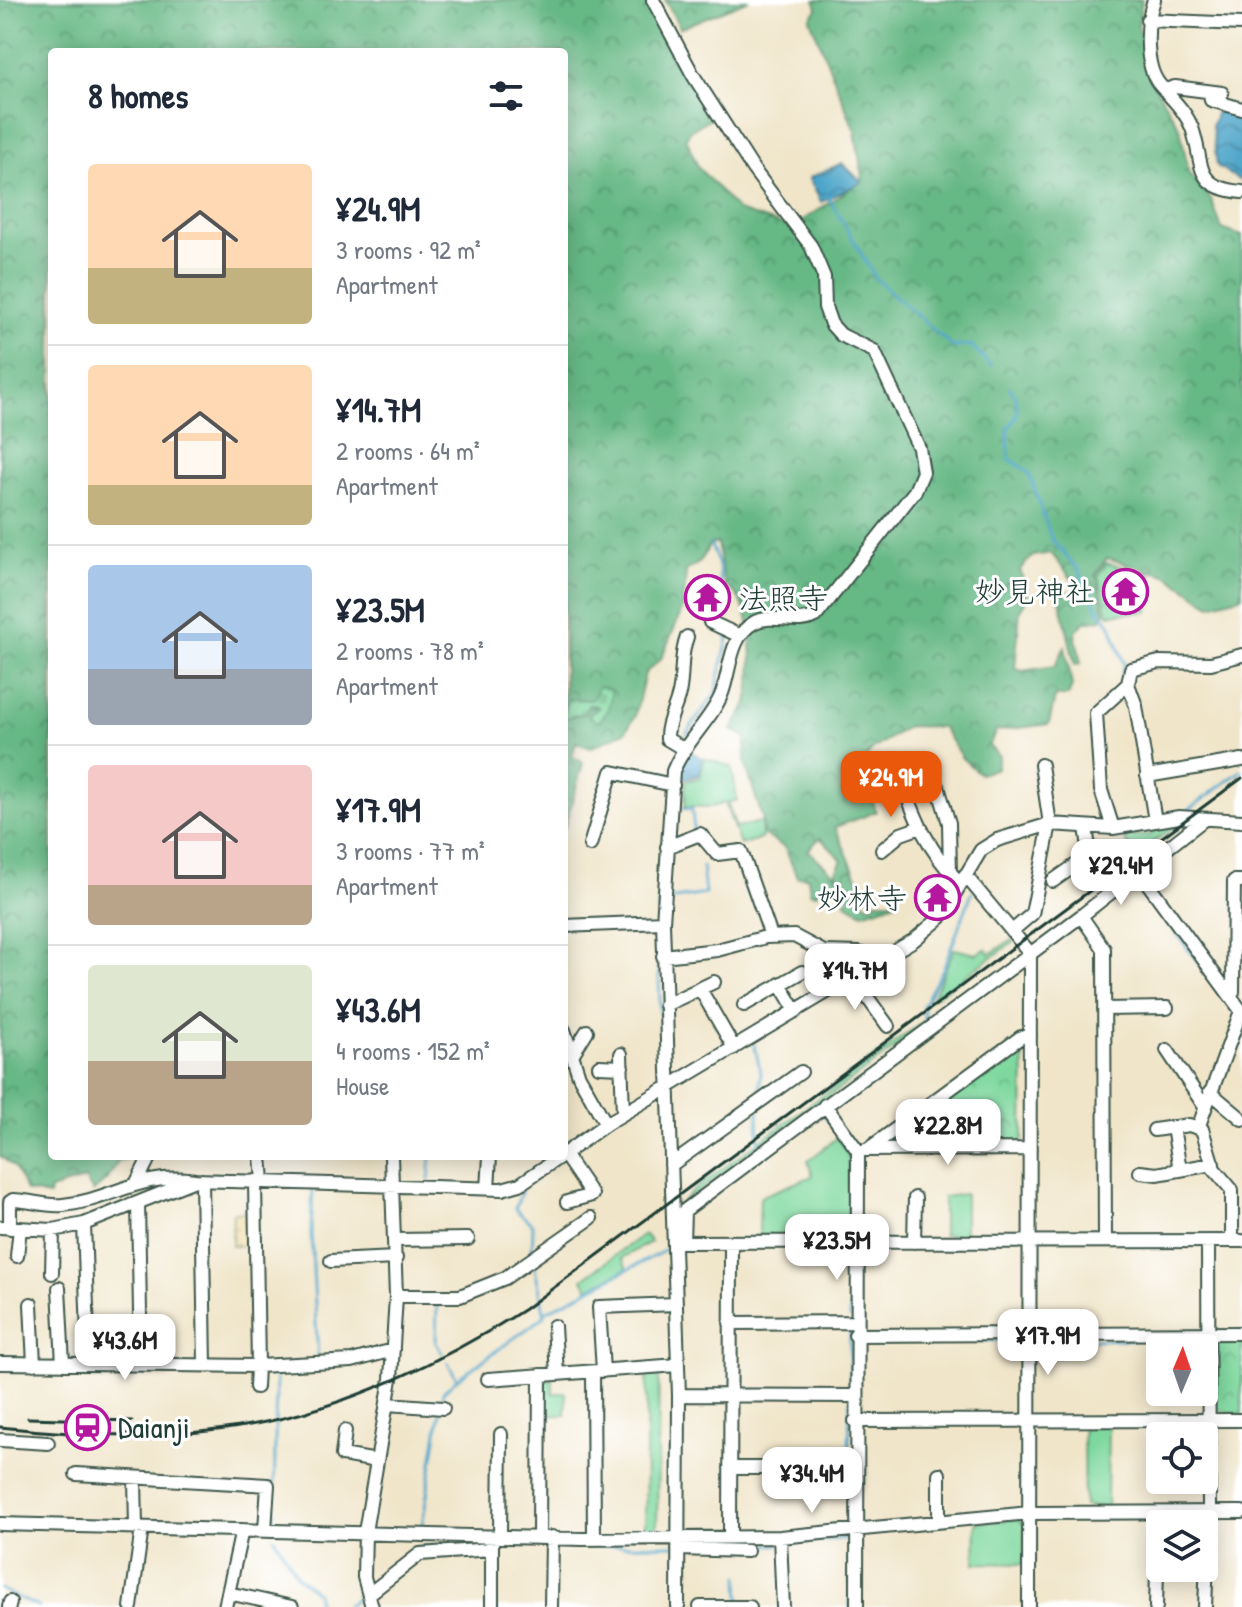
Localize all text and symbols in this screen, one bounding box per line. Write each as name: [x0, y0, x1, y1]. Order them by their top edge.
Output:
text: 8 homes: [88, 73, 188, 119]
icon: filters: [484, 74, 528, 118]
text: ¥24.9M: [336, 186, 420, 232]
icon: home: [152, 196, 248, 292]
text: 3 rooms · 92 m²: [336, 232, 481, 267]
text: Apartment: [336, 267, 438, 302]
text: ¥14.7M: [336, 387, 421, 433]
icon: home: [152, 397, 248, 493]
text: 2 rooms · 64 m²: [336, 433, 480, 468]
text: Apartment: [336, 468, 438, 503]
temple icon: 妙見神社: [1102, 567, 1150, 615]
place label: 妙見神社: [975, 571, 1095, 611]
temple icon: 法照寺: [683, 574, 731, 622]
place label: 法照寺: [738, 578, 828, 618]
text: ¥23.5M: [336, 587, 425, 633]
icon: home: [152, 597, 248, 693]
text: 2 rooms · 78 m²: [336, 633, 484, 668]
text: Apartment: [336, 668, 438, 703]
pin: ¥24.9M: [826, 751, 956, 819]
text: ¥24.9M: [859, 759, 923, 794]
text: ¥17.9M: [336, 787, 421, 833]
icon: home: [152, 797, 248, 893]
text: 3 rooms · 77 m²: [336, 833, 485, 868]
pin: ¥29.4M: [1056, 839, 1186, 907]
text: ¥29.4M: [1089, 847, 1153, 882]
text: Apartment: [336, 868, 438, 903]
temple icon: 妙林寺: [914, 874, 962, 922]
place label: 妙林寺: [817, 878, 907, 918]
pin: ¥14.7M: [790, 944, 920, 1012]
text: ¥14.7M: [822, 952, 888, 987]
text: ¥43.6M: [336, 987, 421, 1033]
icon: home: [152, 997, 248, 1093]
text: 4 rooms · 152 m²: [336, 1033, 490, 1068]
text: House: [336, 1068, 389, 1103]
pin: ¥22.8M: [883, 1099, 1013, 1167]
text: ¥22.8M: [914, 1107, 982, 1142]
pin: ¥23.5M: [772, 1214, 902, 1282]
text: ¥23.5M: [803, 1222, 871, 1257]
pin: ¥17.9M: [983, 1309, 1113, 1377]
pin: ¥43.6M: [60, 1314, 190, 1382]
text: ¥17.9M: [1016, 1317, 1080, 1352]
text: ¥43.6M: [93, 1322, 157, 1357]
north arrow: [1146, 1334, 1218, 1406]
map controls: [1146, 1334, 1218, 1582]
station icon: Daianji: [63, 1403, 111, 1451]
place label: Daianji: [118, 1407, 190, 1447]
button: locate: [1146, 1422, 1218, 1494]
pin: ¥34.4M: [747, 1447, 877, 1515]
text: ¥34.4M: [780, 1455, 844, 1490]
button: layers: [1146, 1510, 1218, 1582]

